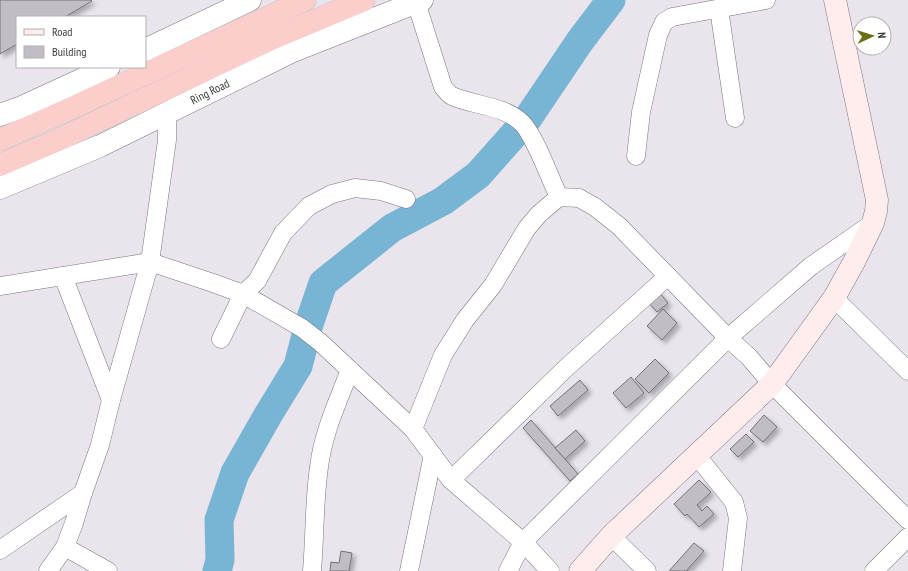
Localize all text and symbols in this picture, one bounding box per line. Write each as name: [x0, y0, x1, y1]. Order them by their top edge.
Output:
legend: [16, 16, 146, 68]
north arrow: [852, 16, 892, 56]
text: Road: [52, 24, 72, 39]
text: N: [875, 32, 889, 39]
text: Building: [52, 44, 87, 59]
street label: Ring Road: [188, 75, 232, 107]

